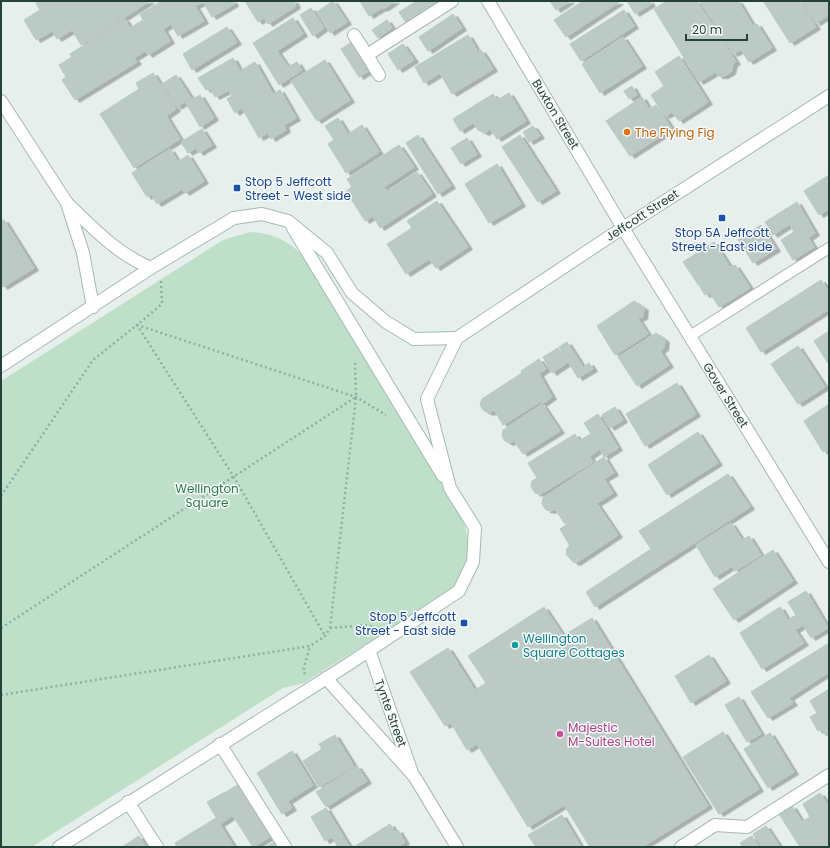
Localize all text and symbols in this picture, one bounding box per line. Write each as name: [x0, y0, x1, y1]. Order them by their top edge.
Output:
scale bar: [686, 16, 747, 42]
text: 20 m: [692, 21, 722, 38]
street label: Buxton Street: [528, 76, 584, 152]
place label: The Flying Fig: [635, 124, 715, 141]
marker: The Flying Fig: [622, 127, 632, 137]
place label: Stop 5 Jeffcott Street - West side: [245, 173, 351, 204]
marker: Stop 5 Jeffcott Street - West side: [232, 183, 242, 193]
street label: Jeffcott Street: [602, 185, 682, 245]
marker: Stop 5A Jeffcott Street - East side: [717, 213, 727, 223]
place label: Stop 5A Jeffcott Street - East side: [671, 224, 773, 255]
street label: Gover Street: [699, 359, 753, 431]
park label: Wellington Square: [175, 480, 239, 511]
place label: Stop 5 Jeffcott Street - East side: [355, 608, 456, 639]
marker: Stop 5 Jeffcott Street - East side: [459, 618, 469, 628]
place label: Wellington Square Cottages: [523, 630, 625, 661]
marker: Wellington Square Cottages: [510, 640, 520, 650]
street label: Tynte Street: [371, 677, 411, 749]
place label: Majestic M-Suites Hotel: [568, 719, 655, 750]
marker: Majestic M-Suites Hotel: [555, 729, 565, 739]

